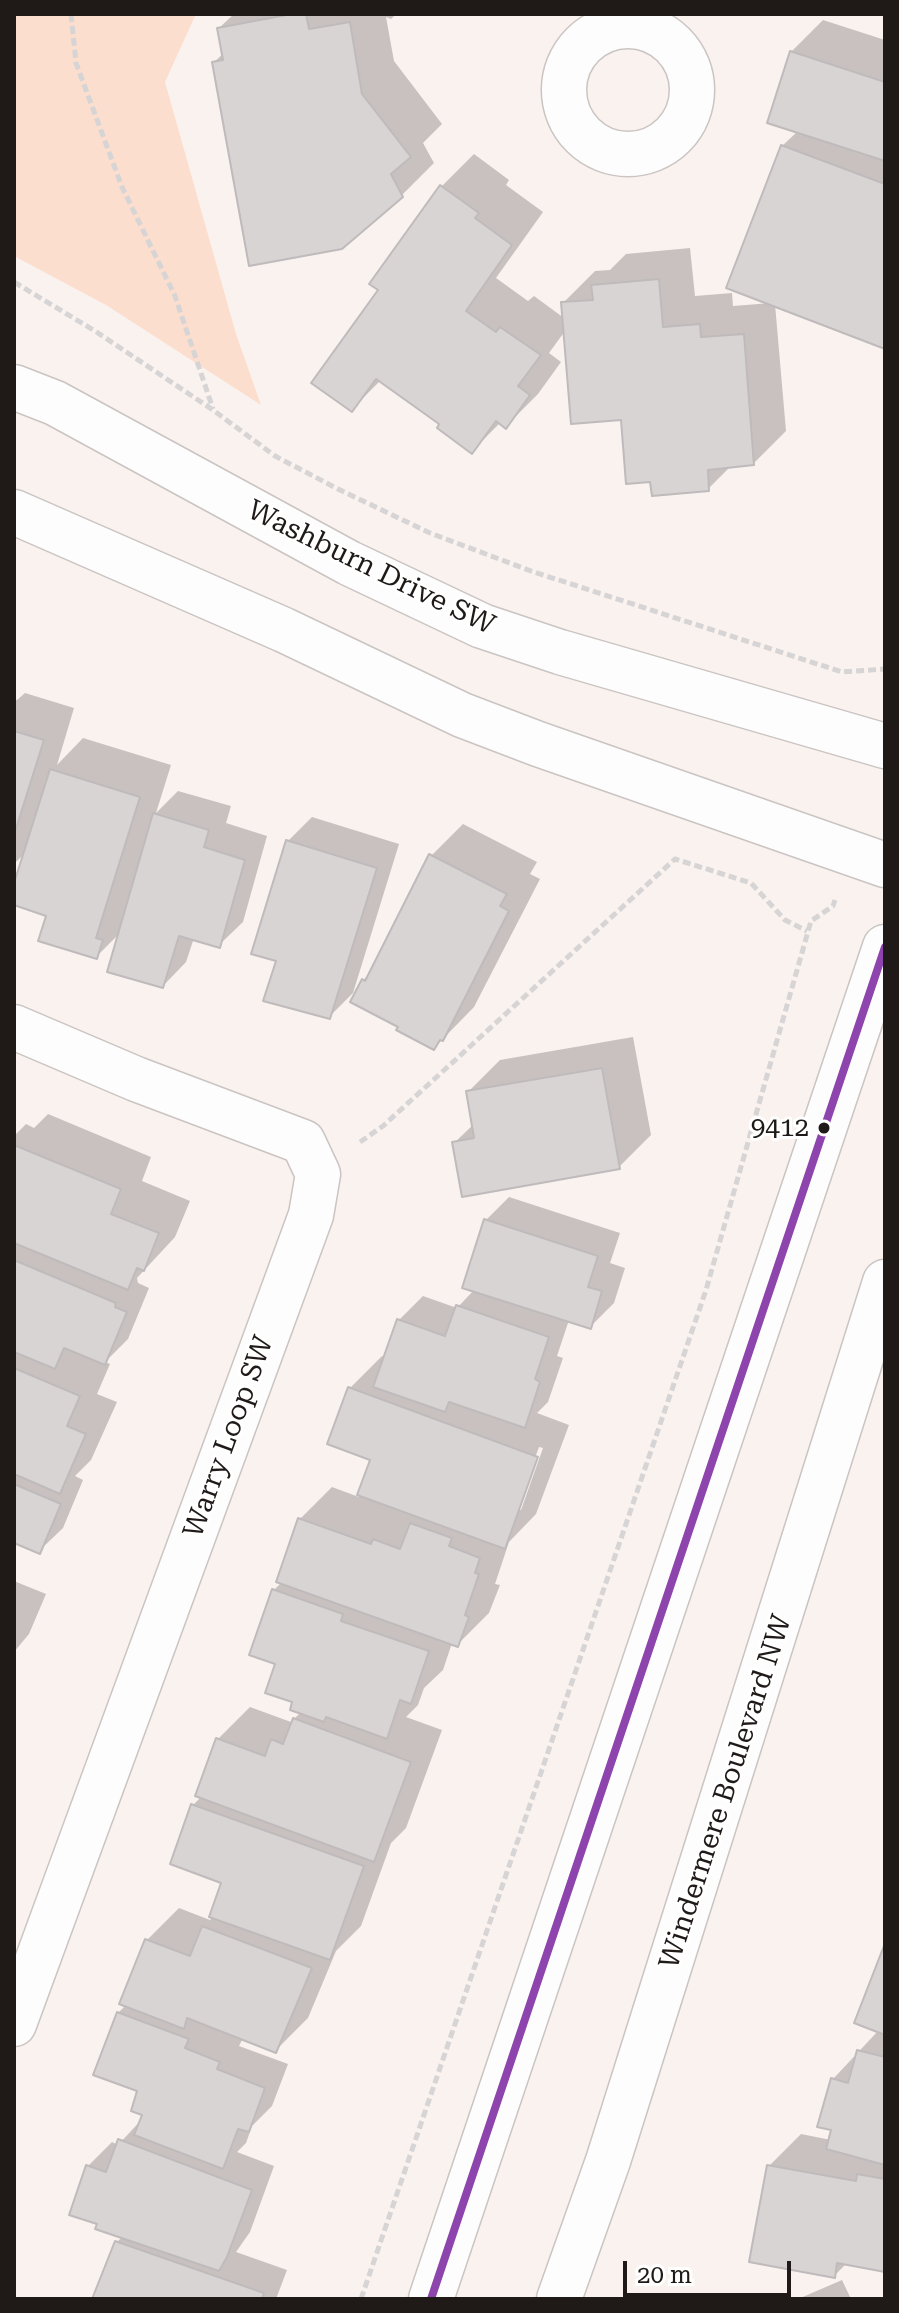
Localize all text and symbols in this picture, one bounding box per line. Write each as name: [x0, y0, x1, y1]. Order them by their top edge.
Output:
street label: Washburn Drive SW: [242, 493, 500, 643]
place label: 9412: [751, 1112, 809, 1144]
marker: 9412: [816, 1120, 832, 1136]
street label: Warry Loop SW: [177, 1331, 281, 1543]
street label: Windermere Boulevard NW: [653, 1611, 799, 1973]
scale bar: [627, 2245, 795, 2295]
text: 20 m: [637, 2261, 692, 2289]

